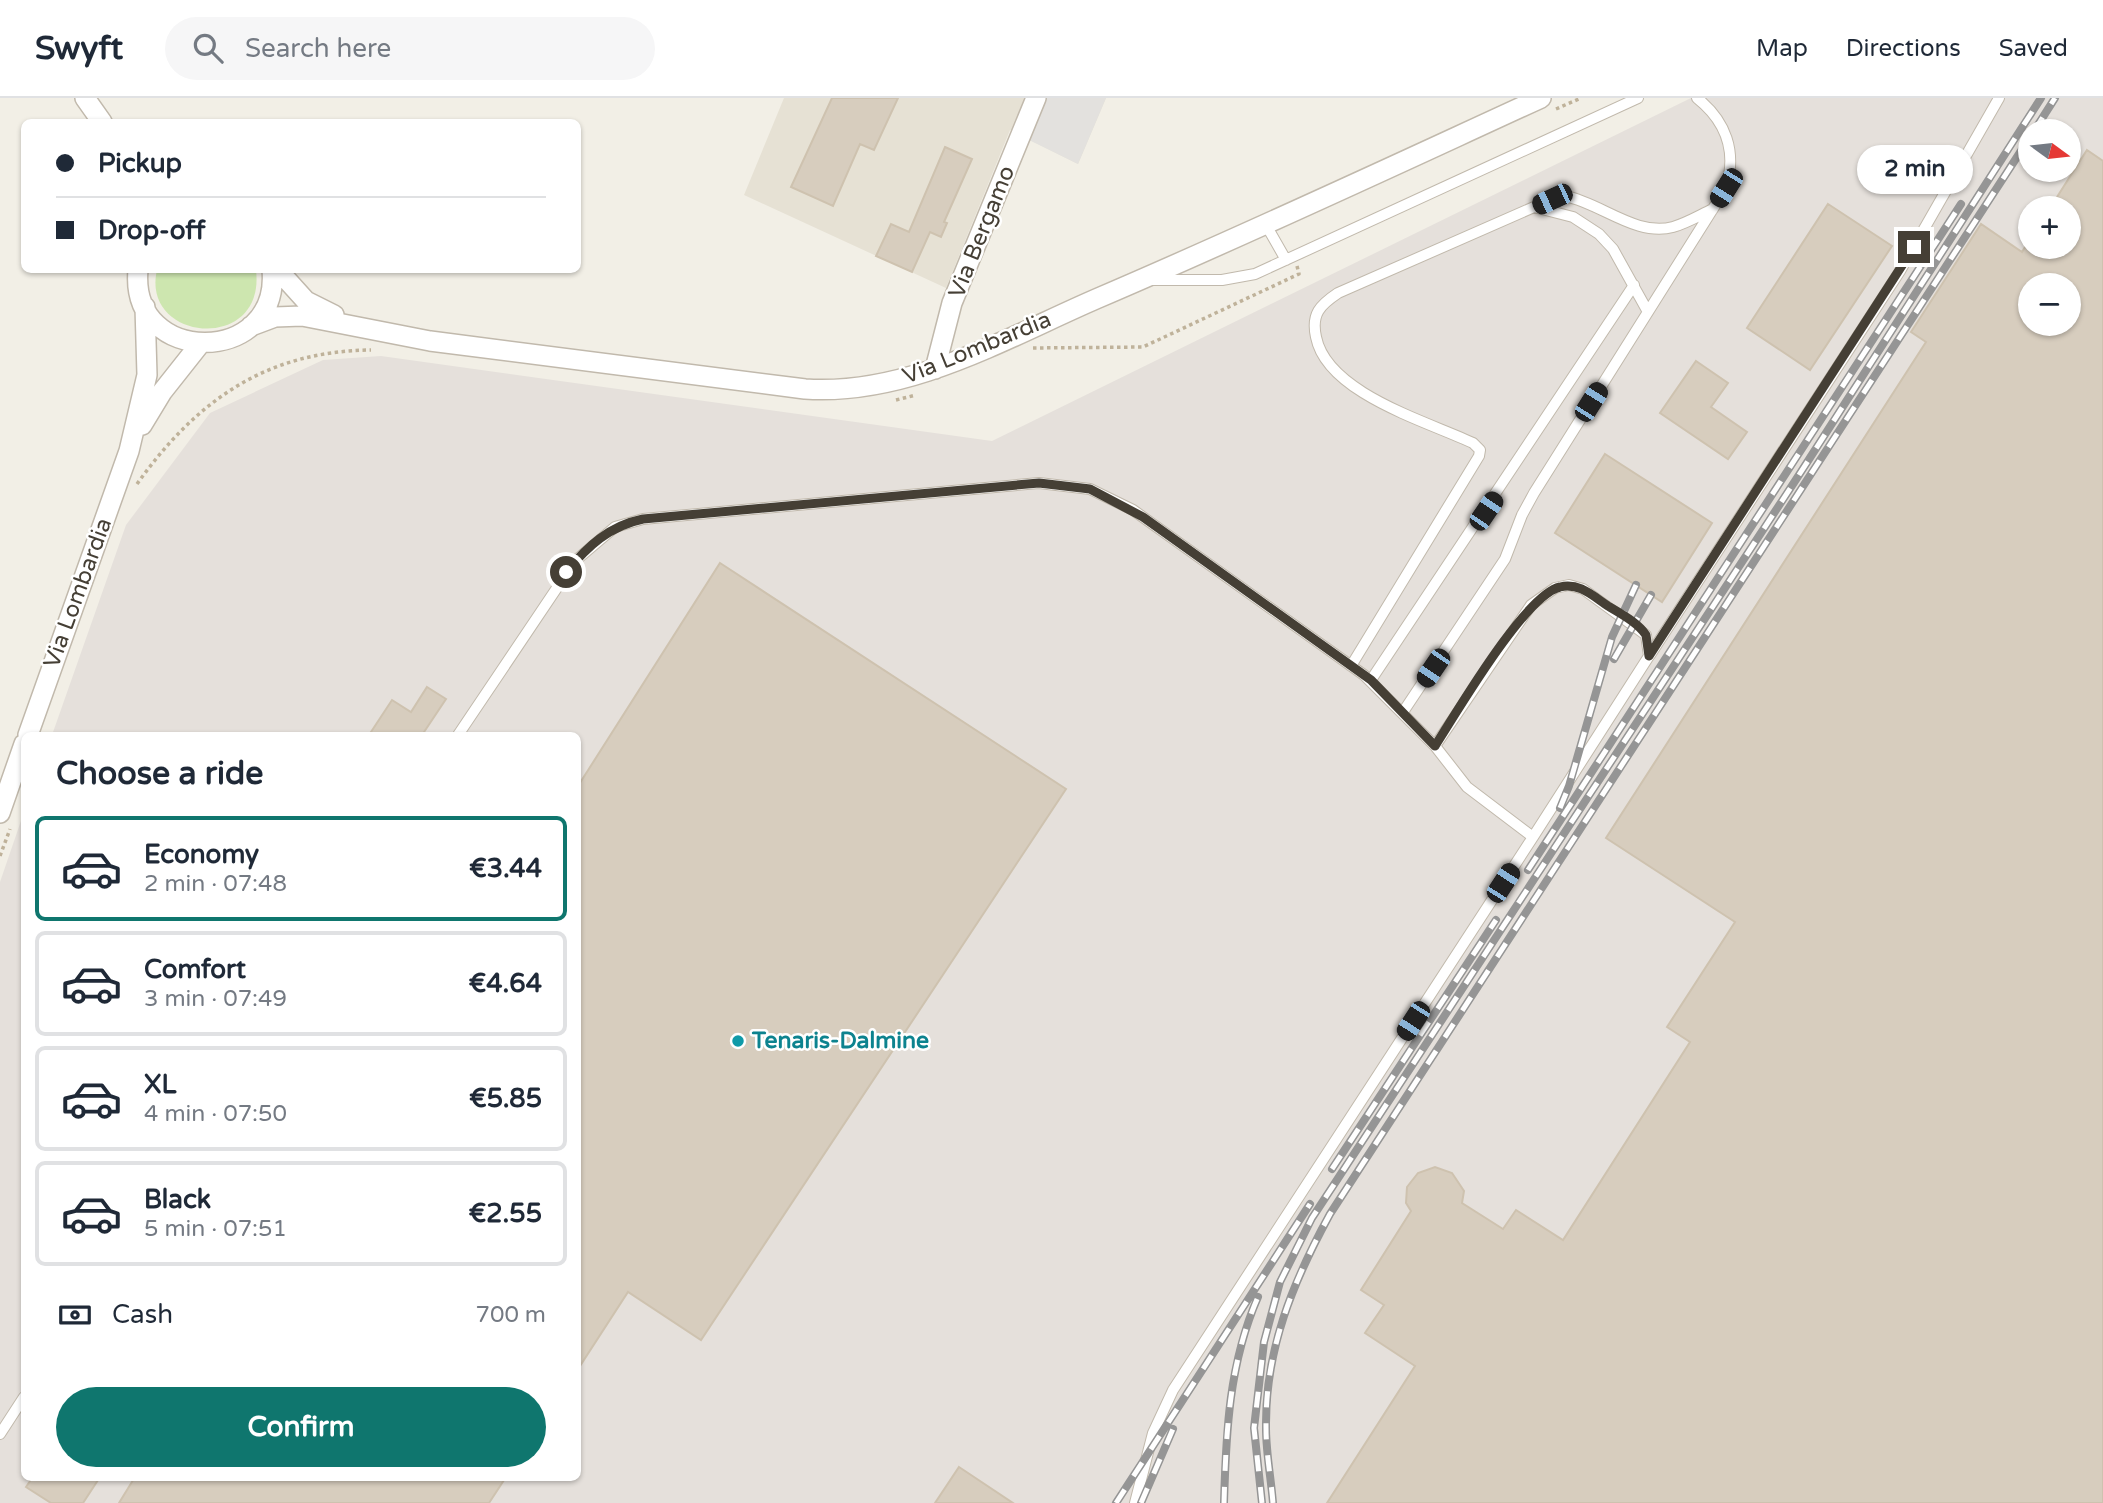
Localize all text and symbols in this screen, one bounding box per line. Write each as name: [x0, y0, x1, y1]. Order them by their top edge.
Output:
search box: [165, 17, 655, 80]
text: Swyft: [35, 29, 123, 68]
icon: search: [189, 29, 227, 67]
text: Search here: [245, 33, 391, 64]
text: Map: [1756, 34, 1808, 63]
text: Directions: [1846, 34, 1961, 63]
text: Saved: [1999, 34, 2068, 63]
north arrow: [2018, 119, 2081, 182]
map controls: [2018, 119, 2081, 336]
callout: 2 min: [1856, 145, 1972, 194]
text: Pickup: [98, 148, 182, 179]
text: 2 min: [1884, 155, 1946, 183]
street label: Via Bergamo: [943, 162, 1021, 302]
car: [1706, 165, 1747, 211]
car: [1529, 181, 1576, 217]
button: +: [2018, 196, 2081, 259]
text: Drop-off: [98, 215, 205, 246]
route end: [1898, 231, 1930, 263]
button: −: [2018, 273, 2081, 336]
street label: Via Lombardia: [899, 305, 1055, 391]
car: [1571, 379, 1612, 425]
car: [1466, 488, 1507, 534]
street label: Via Lombardia: [38, 514, 118, 672]
route start: [550, 556, 582, 588]
car: [1413, 645, 1454, 691]
text: Choose a ride: [56, 755, 263, 793]
icon: car: [60, 837, 123, 900]
text: Economy: [144, 839, 259, 870]
text: €3.44: [469, 853, 542, 884]
car: [1483, 860, 1524, 906]
text: 2 min · 07:48: [144, 870, 287, 898]
icon: car: [60, 952, 123, 1015]
text: Comfort: [144, 954, 246, 985]
text: €4.64: [469, 968, 542, 999]
text: 3 min · 07:49: [144, 985, 287, 1013]
car: [1393, 998, 1434, 1044]
place label: Tenaris-Dalmine: [751, 1027, 929, 1055]
marker: Tenaris-Dalmine: [730, 1033, 746, 1049]
icon: car: [60, 1067, 123, 1130]
text: XL: [144, 1069, 176, 1100]
text: €5.85: [469, 1083, 542, 1114]
text: 4 min · 07:50: [144, 1100, 287, 1128]
icon: car: [60, 1182, 123, 1245]
text: Black: [144, 1184, 211, 1215]
text: €2.55: [469, 1198, 542, 1229]
text: 5 min · 07:51: [144, 1215, 287, 1243]
icon: cash: [56, 1296, 94, 1334]
text: Cash: [112, 1299, 173, 1330]
text: 700 m: [476, 1301, 546, 1329]
button: Confirm: [56, 1387, 546, 1467]

